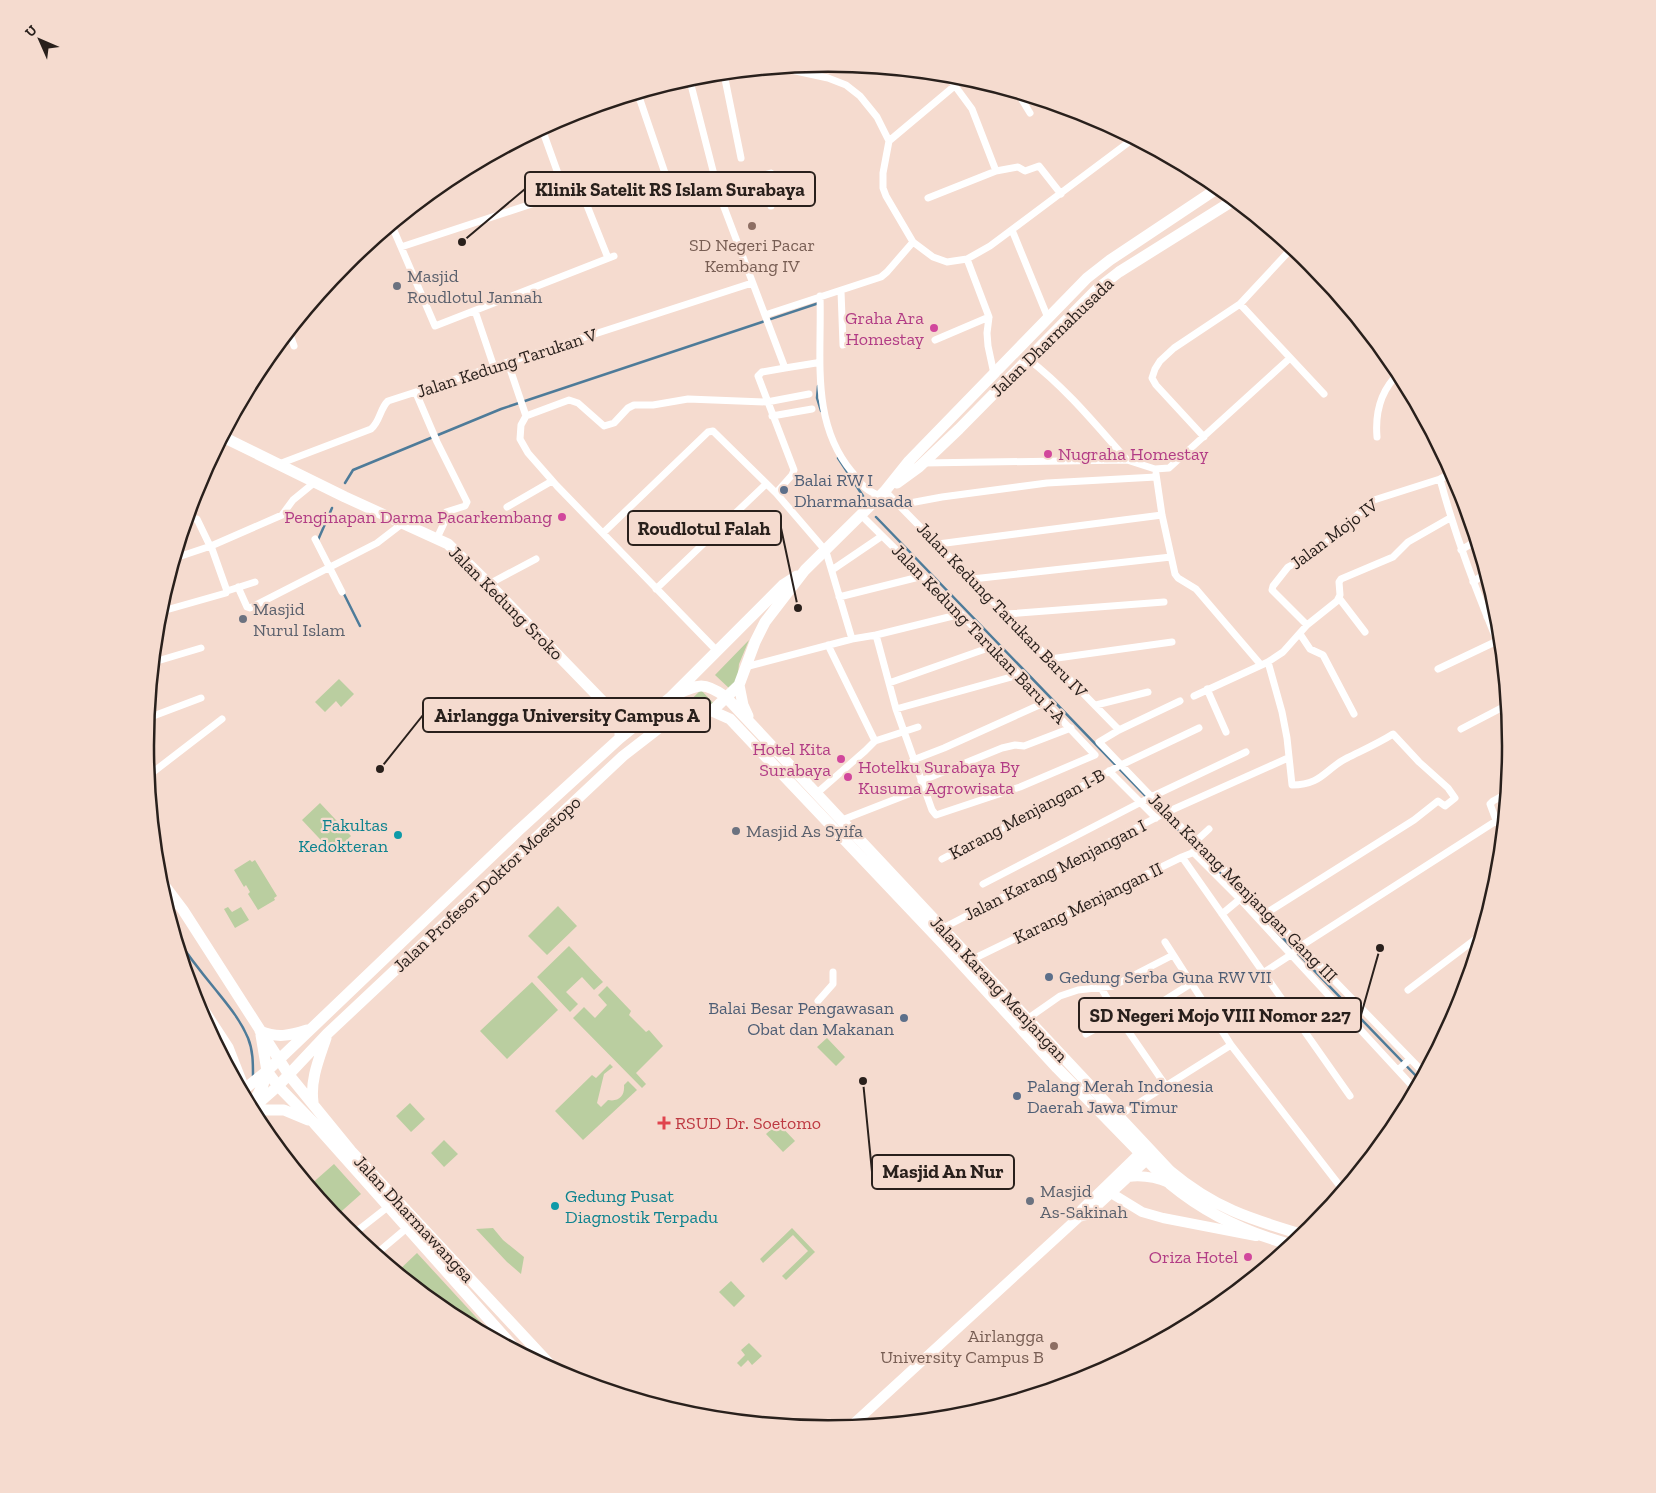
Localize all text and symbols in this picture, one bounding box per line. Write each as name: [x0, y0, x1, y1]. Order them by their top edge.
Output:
north arrow: [15, 15, 65, 65]
text: U: [22, 22, 41, 41]
callout: Klinik Satelit RS Islam Surabaya: [525, 172, 815, 206]
text: Klinik Satelit RS Islam Surabaya: [535, 178, 805, 201]
marker: SD Negeri Pacar Kembang IV: [746, 220, 758, 232]
place label: SD Negeri Pacar Kembang IV: [689, 234, 815, 277]
place label: Masjid Roudlotul Jannah: [407, 265, 542, 308]
street label: Jalan Dharmahusada: [986, 272, 1118, 401]
marker: Masjid Roudlotul Jannah: [391, 280, 403, 292]
place label: Graha Ara Homestay: [845, 307, 925, 350]
marker: Graha Ara Homestay: [928, 322, 940, 334]
street label: Jalan Kedung Tarukan V: [414, 323, 600, 403]
place label: Nugraha Homestay: [1058, 443, 1209, 465]
marker: Nugraha Homestay: [1042, 448, 1054, 460]
place label: Balai RW I Dharmahusada: [794, 469, 913, 512]
marker: Balai RW I Dharmahusada: [778, 484, 790, 496]
street label: Jalan Mojo IV: [1286, 494, 1383, 574]
place label: Penginapan Darma Pacarkembang: [284, 506, 552, 528]
marker: Penginapan Darma Pacarkembang: [556, 511, 568, 523]
callout: Roudlotul Falah: [628, 511, 781, 545]
text: Roudlotul Falah: [637, 517, 771, 540]
street label: Jalan Kedung Tarukan Baru IV: [912, 517, 1092, 703]
street label: Jalan Kedung Tarukan Baru I-A: [887, 540, 1071, 729]
street label: Jalan Kedung Sroko: [444, 541, 568, 665]
place label: Masjid Nurul Islam: [253, 598, 346, 641]
marker: Masjid Nurul Islam: [237, 613, 249, 625]
callout: Airlangga University Campus A: [423, 698, 710, 732]
text: Airlangga University Campus A: [434, 704, 701, 727]
place label: Hotel Kita Surabaya: [753, 738, 831, 781]
marker: Hotel Kita Surabaya: [835, 753, 847, 765]
place label: Hotelku Surabaya By Kusuma Agrowisata: [858, 756, 1020, 799]
street label: Karang Menjangan I-B: [945, 763, 1109, 864]
marker: Hotelku Surabaya By Kusuma Agrowisata: [842, 771, 854, 783]
street label: Jalan Karang Menjangan Gang III: [1144, 789, 1342, 987]
street label: Jalan Profesor Doktor Moestopo: [389, 791, 585, 977]
place label: Fakultas Kedokteran: [298, 814, 389, 857]
street label: Jalan Karang Menjangan I: [960, 814, 1150, 926]
place label: Masjid As Syifa: [746, 820, 863, 842]
marker: Masjid As Syifa: [730, 825, 742, 837]
marker: Fakultas Kedokteran: [392, 829, 404, 841]
street label: Karang Menjangan II: [1010, 857, 1166, 949]
street label: Jalan Karang Menjangan: [926, 911, 1073, 1067]
place label: Gedung Serba Guna RW VII: [1059, 966, 1272, 988]
marker: Gedung Serba Guna RW VII: [1043, 971, 1055, 983]
place label: Balai Besar Pengawasan Obat dan Makanan: [708, 997, 895, 1040]
callout: SD Negeri Mojo VIII Nomor 227: [1079, 998, 1361, 1032]
text: SD Negeri Mojo VIII Nomor 227: [1089, 1004, 1351, 1027]
marker: Balai Besar Pengawasan Obat dan Makanan: [898, 1012, 910, 1024]
place label: Palang Merah Indonesia Daerah Jawa Timur: [1027, 1075, 1214, 1118]
marker: Palang Merah Indonesia Daerah Jawa Timur: [1011, 1090, 1023, 1102]
place label: RSUD Dr. Soetomo: [675, 1112, 821, 1134]
marker: RSUD Dr. Soetomo: [657, 1116, 671, 1130]
street label: Jalan Dharmawangsa: [349, 1151, 479, 1288]
callout: Masjid An Nur: [872, 1155, 1014, 1189]
text: Masjid An Nur: [882, 1160, 1004, 1183]
place label: Masjid As-Sakinah: [1040, 1180, 1128, 1223]
place label: Gedung Pusat Diagnostik Terpadu: [565, 1185, 718, 1228]
marker: Masjid As-Sakinah: [1024, 1195, 1036, 1207]
marker: Gedung Pusat Diagnostik Terpadu: [549, 1200, 561, 1212]
place label: Oriza Hotel: [1149, 1246, 1238, 1268]
marker: Oriza Hotel: [1242, 1251, 1254, 1263]
place label: Airlangga University Campus B: [880, 1325, 1044, 1368]
marker: Airlangga University Campus B: [1048, 1340, 1060, 1352]

